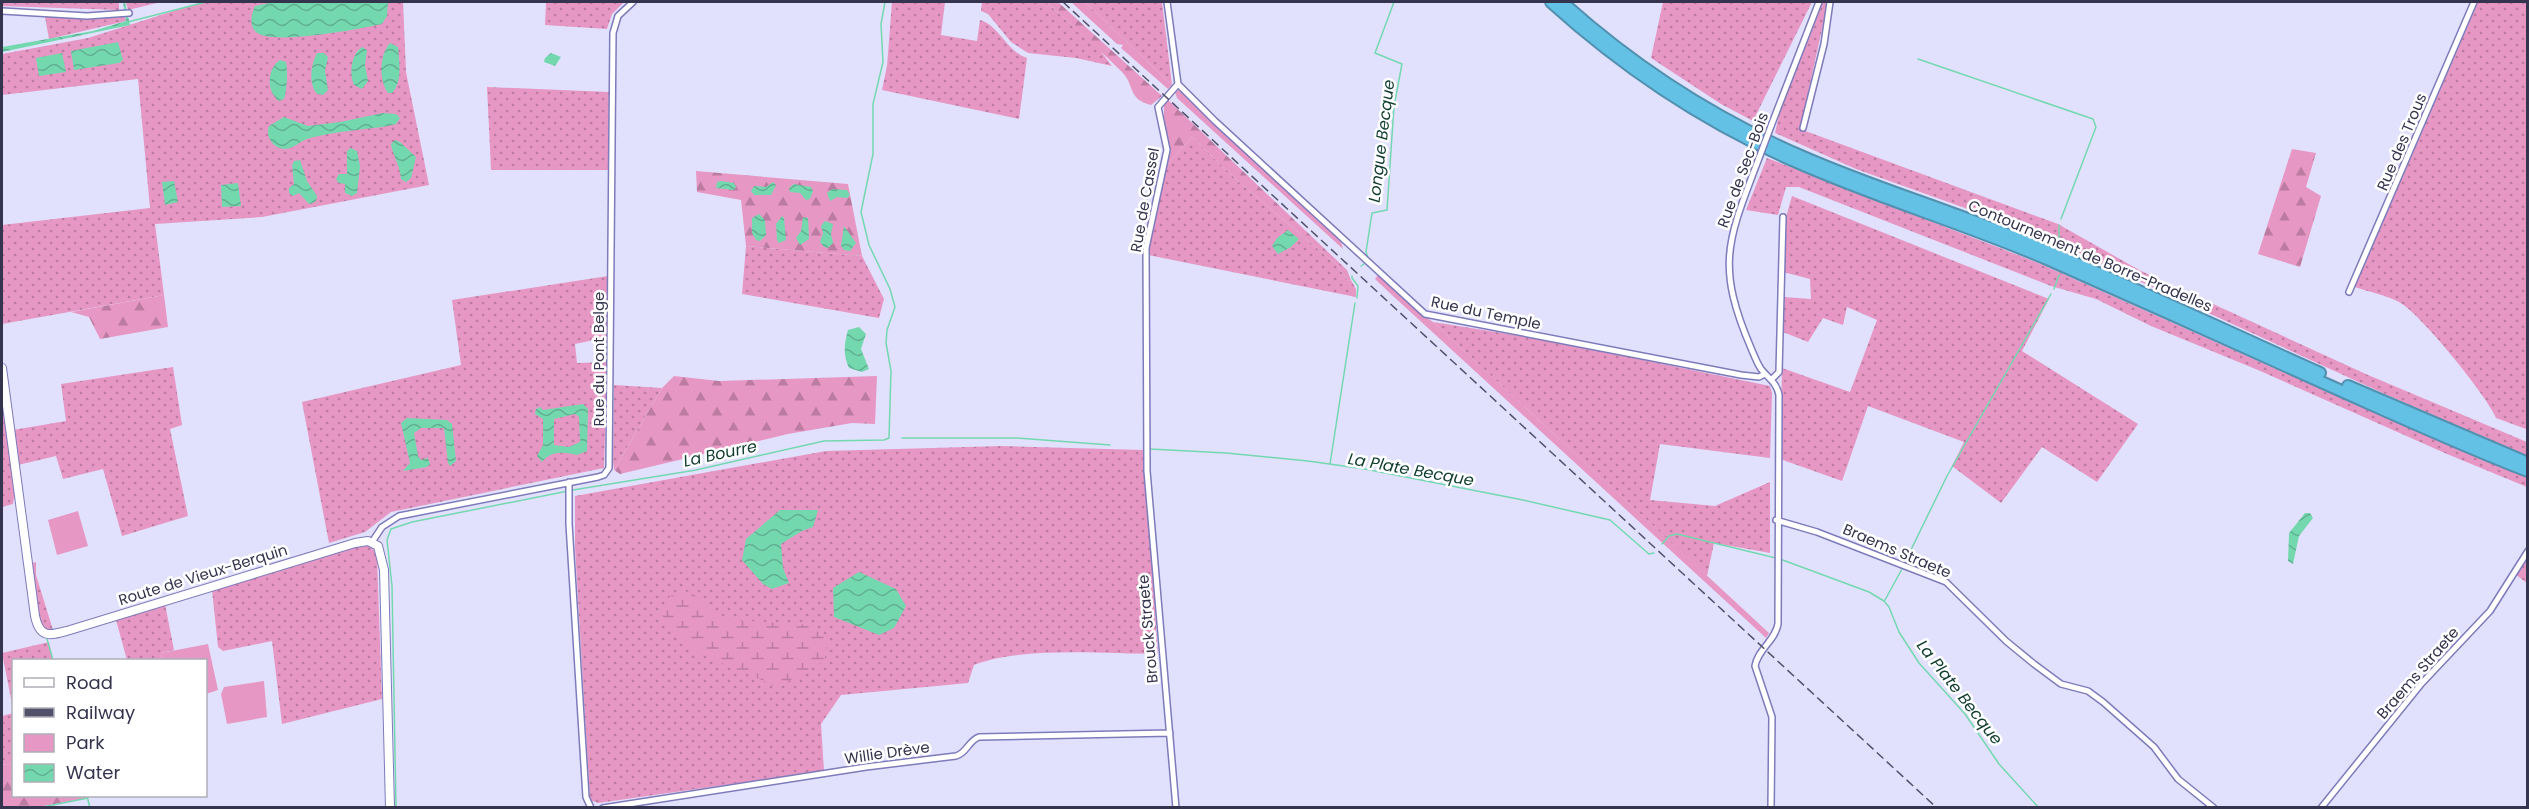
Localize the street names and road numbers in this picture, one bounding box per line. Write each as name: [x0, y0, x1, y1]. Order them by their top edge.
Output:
street label: Rue des Trous: [2372, 90, 2432, 194]
street label: Rue de Sec-Bois: [1712, 109, 1773, 230]
street label: Rue de Cassel: [1125, 146, 1164, 254]
street label: Contournement de Borre-Pradelles: [1965, 194, 2216, 317]
street label: Rue du Temple: [1429, 291, 1543, 334]
street label: Rue du Pont Belge: [588, 292, 609, 426]
street label: Braems Straete: [1840, 518, 1954, 583]
street label: Route de Vieux-Berquin: [116, 539, 290, 610]
street label: Brouck Straete: [1132, 574, 1163, 684]
street label: Braems Straete: [2372, 622, 2463, 723]
street label: Willie Drève: [843, 736, 931, 769]

